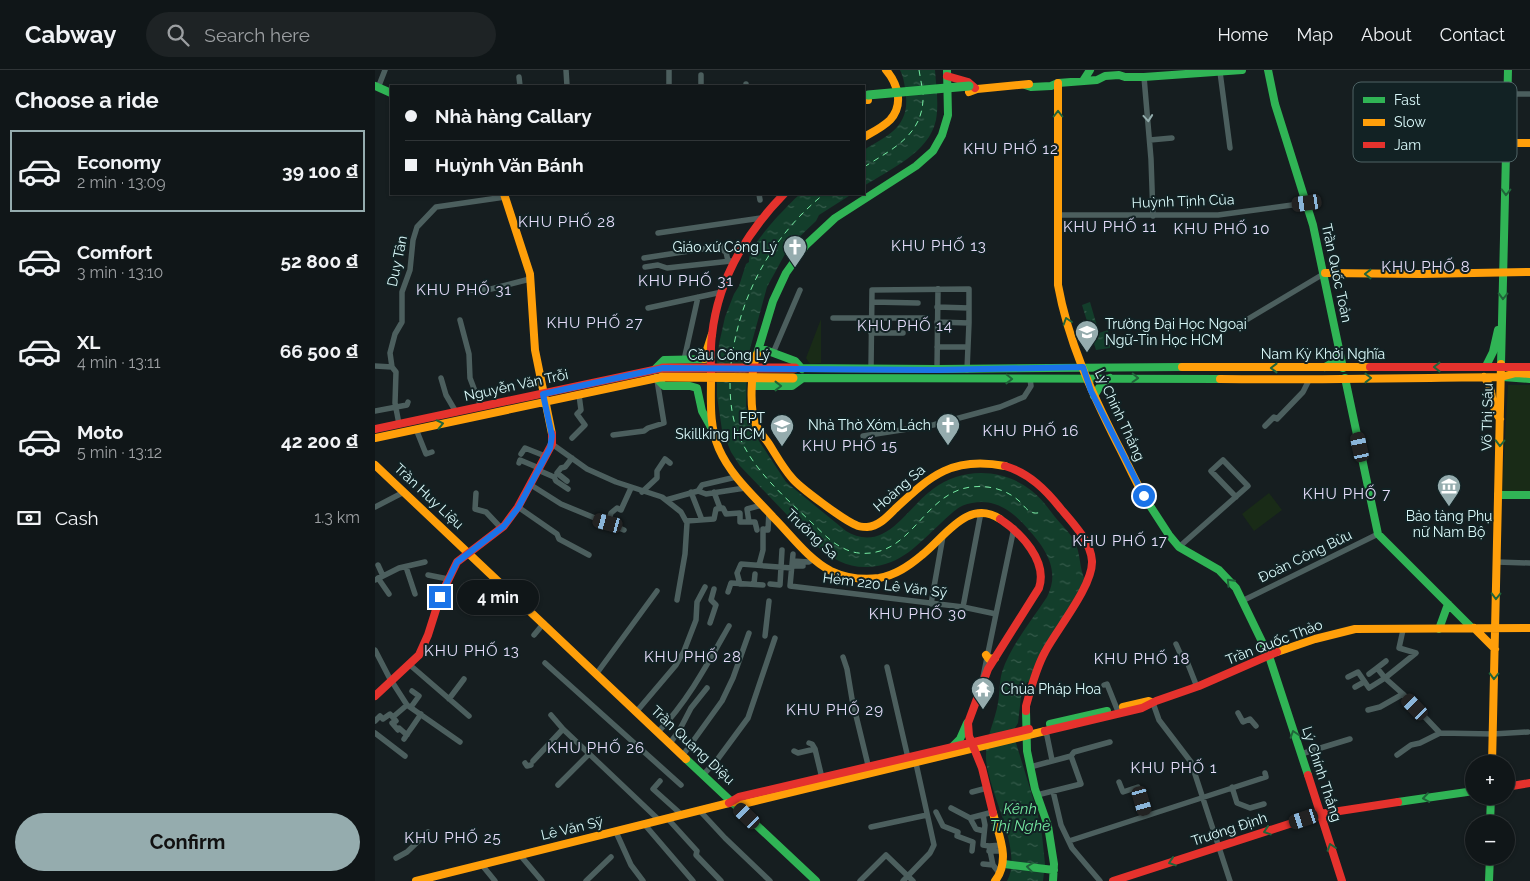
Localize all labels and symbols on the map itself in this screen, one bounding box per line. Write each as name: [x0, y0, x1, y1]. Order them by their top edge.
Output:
legend: [1353, 82, 1517, 162]
text: Fast: [1394, 92, 1421, 108]
one-way arrow: [1053, 110, 1063, 118]
one-way arrow: [1142, 114, 1153, 122]
text: Slow: [1394, 114, 1426, 130]
text: Jam: [1394, 137, 1421, 153]
district label: KHU PHỐ 12: [963, 139, 1059, 158]
one-way arrow: [1500, 188, 1511, 196]
street label: Huỳnh Tịnh Của: [1131, 191, 1235, 211]
car: [1291, 193, 1322, 213]
district label: KHU PHỐ 28: [518, 212, 616, 231]
district label: KHU PHỐ 11: [1063, 217, 1157, 236]
district label: KHU PHỐ 10: [1174, 219, 1270, 238]
street label: Trần Quốc Toản: [1319, 222, 1355, 324]
street label: Duy Tân: [384, 234, 410, 288]
church icon: Giáo xứ Công Lý: [782, 234, 808, 268]
district label: KHU PHỐ 13: [891, 236, 987, 255]
place label: Giáo xứ Công Lý: [673, 239, 777, 255]
district label: KHU PHỐ 8: [1381, 257, 1471, 276]
one-way arrow: [1363, 269, 1371, 279]
district label: KHU PHỐ 31: [638, 271, 734, 290]
district label: KHU PHỐ 31: [416, 280, 512, 299]
one-way arrow: [1498, 293, 1508, 301]
district label: KHU PHỐ 27: [546, 313, 644, 332]
district label: KHU PHỐ 14: [857, 316, 953, 335]
place label: Trường Đại Học Ngoại Ngữ-Tin Học HCM: [1105, 316, 1247, 348]
one-way arrow: [1063, 318, 1073, 326]
school or university icon: Trường Đại Học Ngoại Ngữ-Tin Học HCM: [1074, 319, 1100, 353]
street label: Nam Kỳ Khởi Nghĩa: [1261, 346, 1385, 362]
street label: Cầu Công Lý: [688, 347, 770, 363]
one-way arrow: [1433, 362, 1441, 372]
one-way arrow: [1269, 363, 1277, 373]
street label: Nguyễn Văn Trỗi: [462, 366, 570, 404]
street label: Lý Chính Thắng: [1092, 367, 1148, 463]
one-way arrow: [1131, 373, 1139, 384]
one-way arrow: [1364, 373, 1372, 383]
one-way arrow: [1006, 374, 1013, 384]
one-way arrow: [775, 381, 783, 391]
street label: Võ Thị Sáu: [1478, 383, 1496, 451]
place label: FPT Skillking HCM: [675, 410, 765, 442]
church icon: Nhà Thờ Xóm Lách: [935, 412, 961, 446]
school or university icon: FPT Skillking HCM: [769, 413, 795, 447]
place label: Nhà Thờ Xóm Lách: [808, 417, 931, 433]
one-way arrow: [435, 419, 444, 430]
district label: KHU PHỐ 16: [983, 421, 1079, 440]
car: [1349, 431, 1370, 463]
district label: KHU PHỐ 15: [802, 436, 898, 455]
one-way arrow: [1495, 440, 1505, 447]
street label: Trần Huy Liệu: [391, 460, 467, 532]
street label: Hoàng Sa: [870, 461, 928, 515]
museum icon: Bảo tàng Phụ nữ Nam Bộ: [1436, 473, 1462, 507]
district label: KHU PHỐ 7: [1303, 484, 1391, 503]
route start: [1133, 485, 1155, 507]
street label: Trường Sa: [783, 506, 841, 562]
place label: Bảo tàng Phụ nữ Nam Bộ: [1406, 508, 1492, 540]
car: [591, 512, 624, 534]
street label: Đoàn Công Bửu: [1256, 526, 1354, 586]
district label: KHU PHỐ 17: [1072, 531, 1168, 550]
street label: Hẻm 220 Lê Văn Sỹ: [822, 569, 948, 601]
one-way arrow: [1227, 579, 1236, 588]
callout: 4 min: [457, 580, 540, 614]
route end: [429, 586, 451, 608]
one-way arrow: [1491, 592, 1501, 600]
district label: KHU PHỐ 30: [869, 604, 967, 623]
street label: Trần Quốc Thảo: [1223, 616, 1325, 668]
district label: KHU PHỐ 13: [424, 641, 520, 660]
district label: KHU PHỐ 28: [644, 647, 742, 666]
district label: KHU PHỐ 18: [1094, 649, 1190, 668]
one-way arrow: [1489, 673, 1499, 681]
temple icon: Chùa Pháp Hoa: [970, 676, 996, 710]
place label: Chùa Pháp Hoa: [1001, 681, 1101, 697]
car: [1399, 691, 1430, 723]
district label: KHU PHỐ 29: [786, 700, 884, 719]
street label: Trần Quang Diệu: [648, 702, 738, 788]
street label: Lý Chính Thắng: [1299, 724, 1345, 824]
one-way arrow: [1290, 730, 1300, 739]
district label: KHU PHỐ 26: [547, 738, 645, 757]
district label: KHU PHỐ 1: [1131, 758, 1217, 777]
car: [1130, 785, 1153, 817]
one-way arrow: [1421, 792, 1429, 803]
car: [731, 800, 763, 832]
water label: Kênh Thị Nghè: [990, 800, 1050, 835]
car: [1287, 807, 1320, 831]
street label: Trương Định: [1189, 809, 1269, 849]
street label: Lê Văn Sỹ: [539, 813, 605, 843]
one-way arrow: [1263, 825, 1272, 835]
district label: KHU PHỐ 25: [404, 828, 502, 847]
one-way arrow: [1327, 844, 1337, 852]
one-way arrow: [1169, 856, 1177, 866]
one-way arrow: [1025, 862, 1033, 873]

